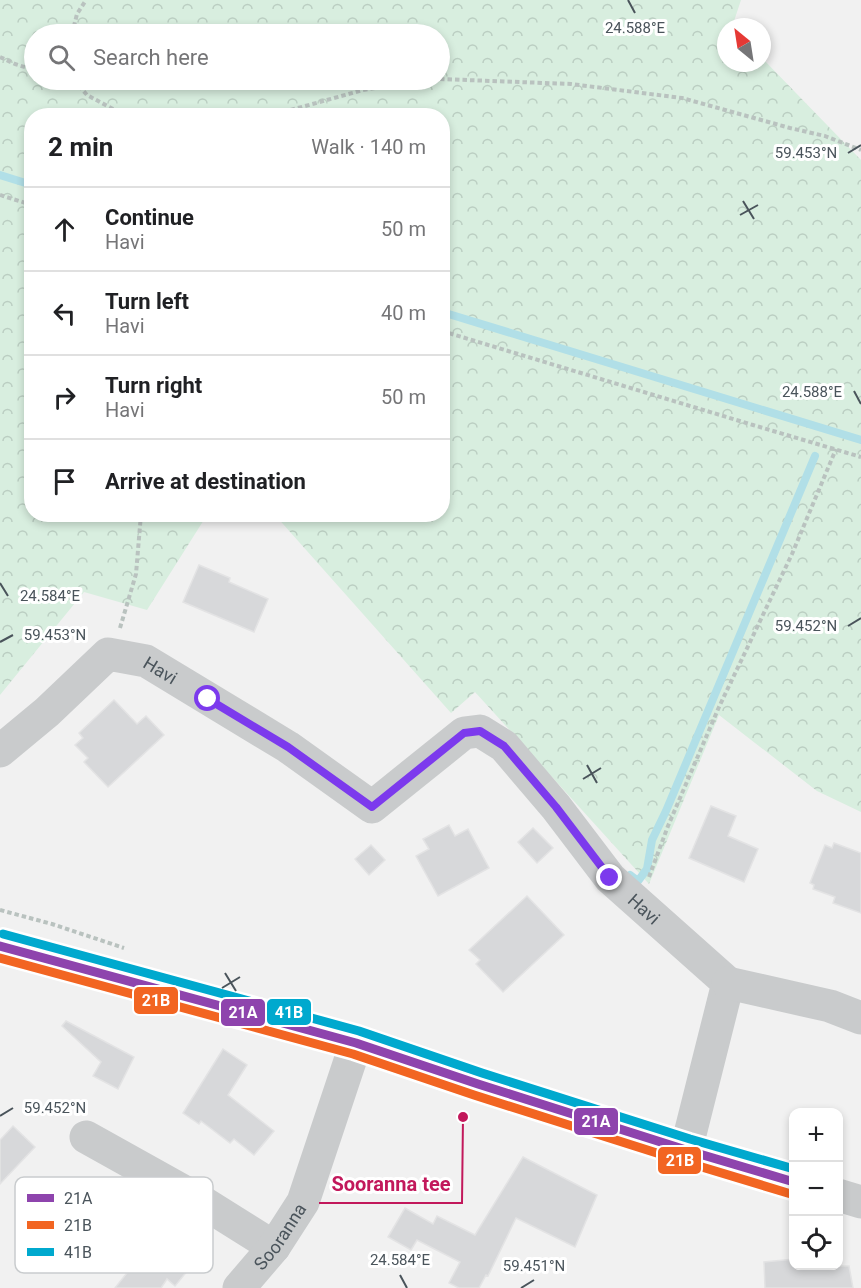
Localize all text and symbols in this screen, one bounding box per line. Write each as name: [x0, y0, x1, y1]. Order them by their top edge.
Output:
north arrow: [717, 18, 771, 72]
text: 24.588°E: [605, 19, 666, 37]
search box: [24, 24, 450, 90]
icon: search: [45, 41, 78, 74]
text: Search here: [93, 45, 209, 70]
text: 2 min: [48, 132, 113, 162]
text: Walk · 140 m: [311, 135, 426, 159]
text: 59.453°N: [775, 144, 837, 162]
text: Continue: [105, 205, 194, 230]
icon: ahead: [48, 213, 81, 246]
text: 50 m: [381, 217, 426, 241]
text: Havi: [105, 230, 145, 254]
text: Turn left: [105, 289, 189, 314]
icon: left: [48, 297, 81, 330]
text: 40 m: [381, 301, 426, 325]
text: Havi: [105, 314, 145, 338]
text: Turn right: [105, 373, 202, 398]
icon: right: [48, 381, 81, 414]
text: 24.588°E: [782, 383, 843, 401]
text: 50 m: [381, 385, 426, 409]
text: Havi: [105, 398, 145, 422]
icon: arrive: [48, 465, 81, 498]
text: Arrive at destination: [105, 469, 306, 494]
text: 24.584°E: [20, 587, 81, 605]
text: 59.452°N: [775, 617, 837, 635]
text: 59.453°N: [24, 626, 86, 644]
street label: Havi: [140, 652, 181, 688]
route start: [194, 685, 220, 711]
route end: [596, 864, 622, 890]
street label: Havi: [624, 889, 665, 928]
line badge: 21B: [133, 986, 179, 1015]
text: 21B: [142, 991, 170, 1010]
line badge: 21A: [220, 998, 266, 1027]
line badge: 41B: [266, 998, 312, 1026]
text: 21A: [228, 1003, 258, 1022]
text: 41B: [275, 1003, 303, 1022]
text: 59.452°N: [24, 1099, 86, 1117]
line badge: 21A: [573, 1107, 619, 1136]
map controls: [789, 1108, 843, 1270]
button: +: [789, 1108, 843, 1162]
text: 21A: [581, 1112, 611, 1131]
line badge: 21B: [657, 1146, 702, 1175]
text: 21B: [666, 1151, 694, 1170]
button: −: [789, 1162, 843, 1216]
callout: Sooranna tee: [319, 1165, 462, 1203]
text: Sooranna tee: [331, 1172, 451, 1196]
legend: [15, 1177, 213, 1273]
text: 21A: [64, 1189, 93, 1208]
street label: Sooranna: [249, 1199, 310, 1274]
text: 21B: [64, 1216, 92, 1235]
button: locate: [789, 1216, 843, 1270]
text: 41B: [64, 1243, 92, 1262]
text: 24.584°E: [370, 1251, 431, 1269]
text: 59.451°N: [503, 1257, 565, 1275]

